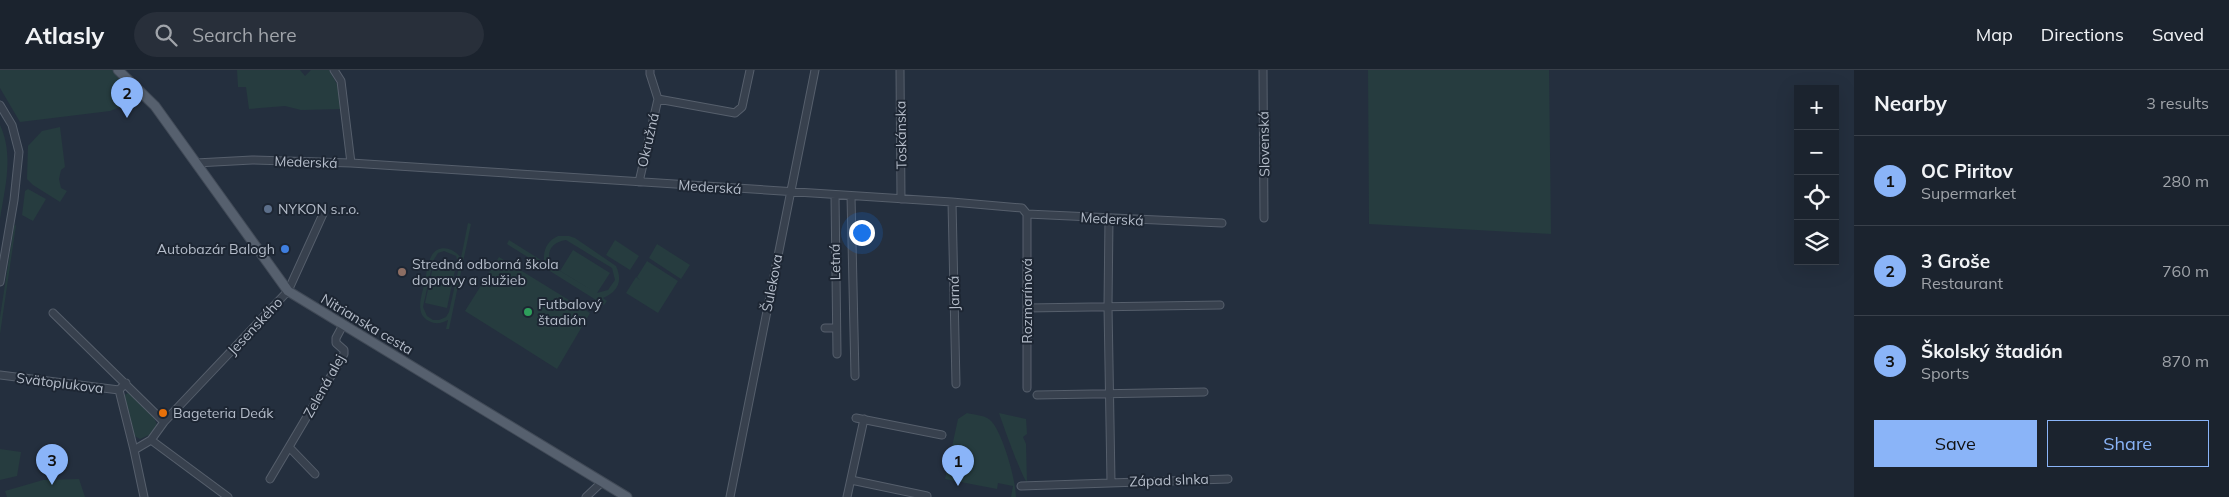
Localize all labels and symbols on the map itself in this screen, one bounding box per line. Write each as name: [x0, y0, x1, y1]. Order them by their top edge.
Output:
pin: 2: [111, 77, 143, 118]
street label: Toskánska: [891, 101, 911, 169]
street label: Okružná: [633, 111, 663, 169]
street label: Slovenská: [1254, 111, 1274, 177]
street label: Mederská: [274, 152, 338, 172]
street label: Mederská: [678, 176, 742, 198]
place label: NYKON s.r.o.: [278, 200, 359, 218]
marker: NYKON s.r.o.: [262, 203, 274, 215]
street label: Mederská: [1080, 208, 1144, 230]
your location: [849, 220, 875, 246]
place label: Autobazár Balogh: [157, 240, 275, 258]
marker: Autobazár Balogh: [279, 243, 291, 255]
street label: Letná: [826, 244, 844, 280]
street label: Šulekova: [758, 253, 786, 313]
place label: Stredná odborná škola dopravy a služieb: [412, 255, 559, 289]
street label: Rozmarínová: [1018, 258, 1036, 344]
marker: Stredná odborná škola dopravy a služieb: [396, 266, 408, 278]
street label: Jarná: [945, 275, 963, 311]
street label: Nitrianska cesta: [318, 289, 416, 359]
street label: Jesenského: [224, 293, 286, 359]
place label: Futbalový štadión: [538, 295, 602, 329]
marker: Futbalový štadión: [522, 306, 534, 318]
street label: Zelená alej: [299, 351, 349, 421]
street label: Svätoplukova: [15, 369, 105, 397]
place label: Bageteria Deák: [173, 404, 274, 422]
marker: Bageteria Deák: [157, 407, 169, 419]
pin: 3: [36, 444, 68, 485]
pin: 1: [942, 445, 974, 486]
street label: Západ slnka: [1129, 470, 1209, 490]

